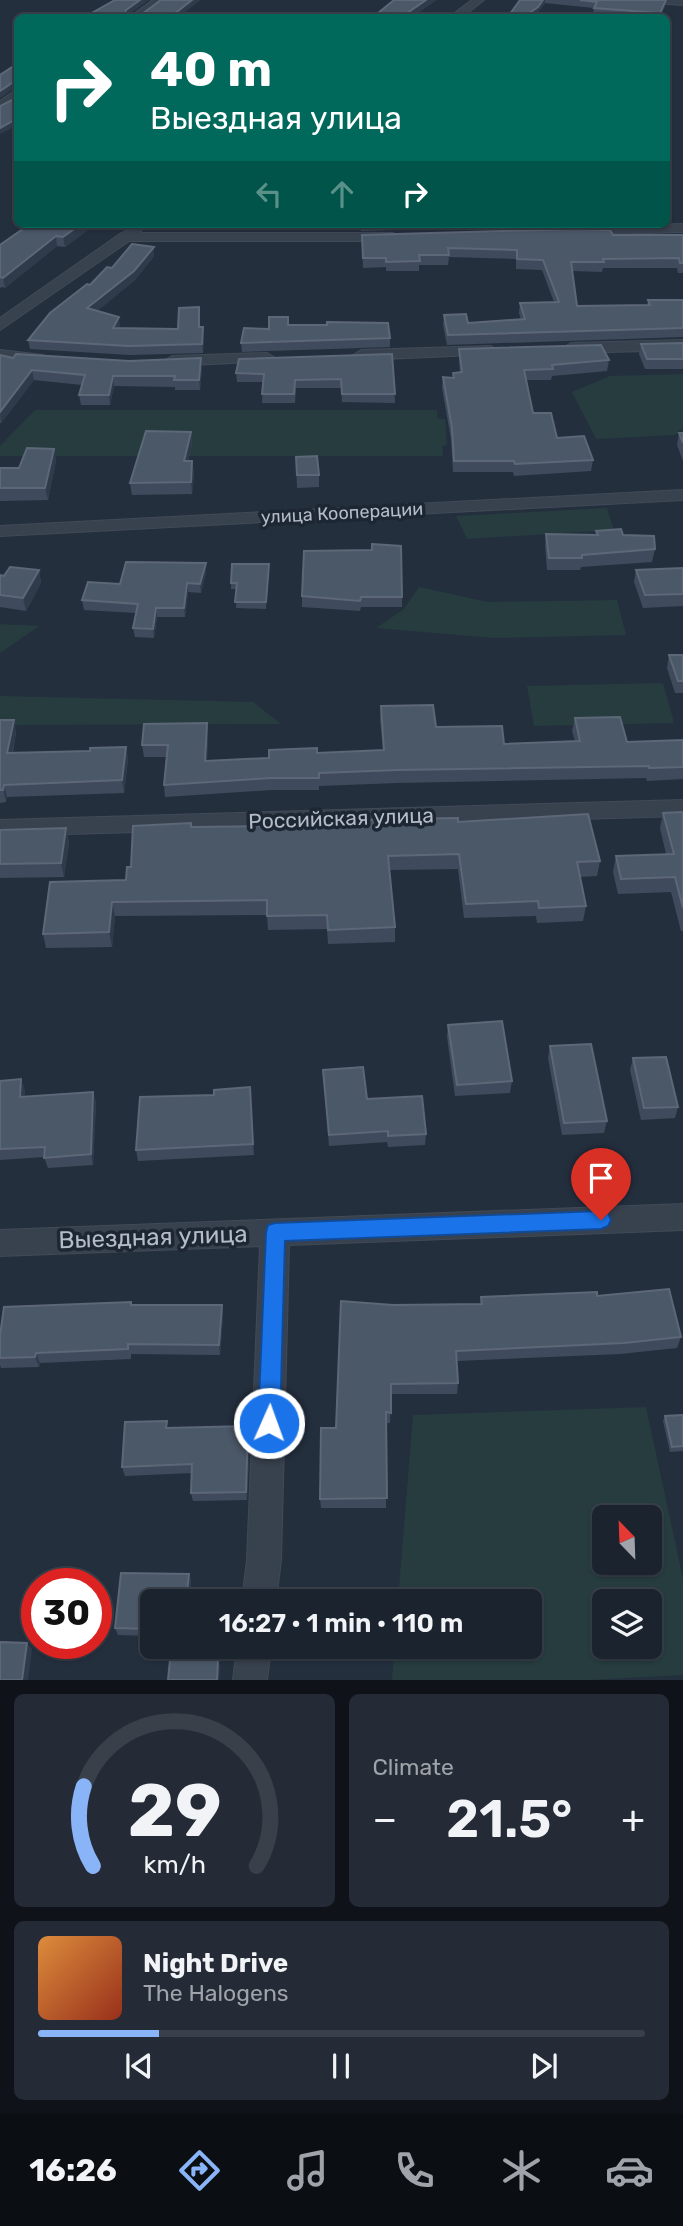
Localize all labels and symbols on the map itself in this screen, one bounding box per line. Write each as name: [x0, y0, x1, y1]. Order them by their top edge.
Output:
street label: улица Кооперации: [260, 498, 424, 528]
street label: Российская улица: [248, 802, 434, 834]
pin: [571, 1148, 631, 1220]
street label: Выездная улица: [58, 1220, 248, 1254]
position arrow: [232, 1386, 306, 1460]
north arrow: [592, 1505, 662, 1575]
speed limit sign: 30: [21, 1568, 112, 1659]

